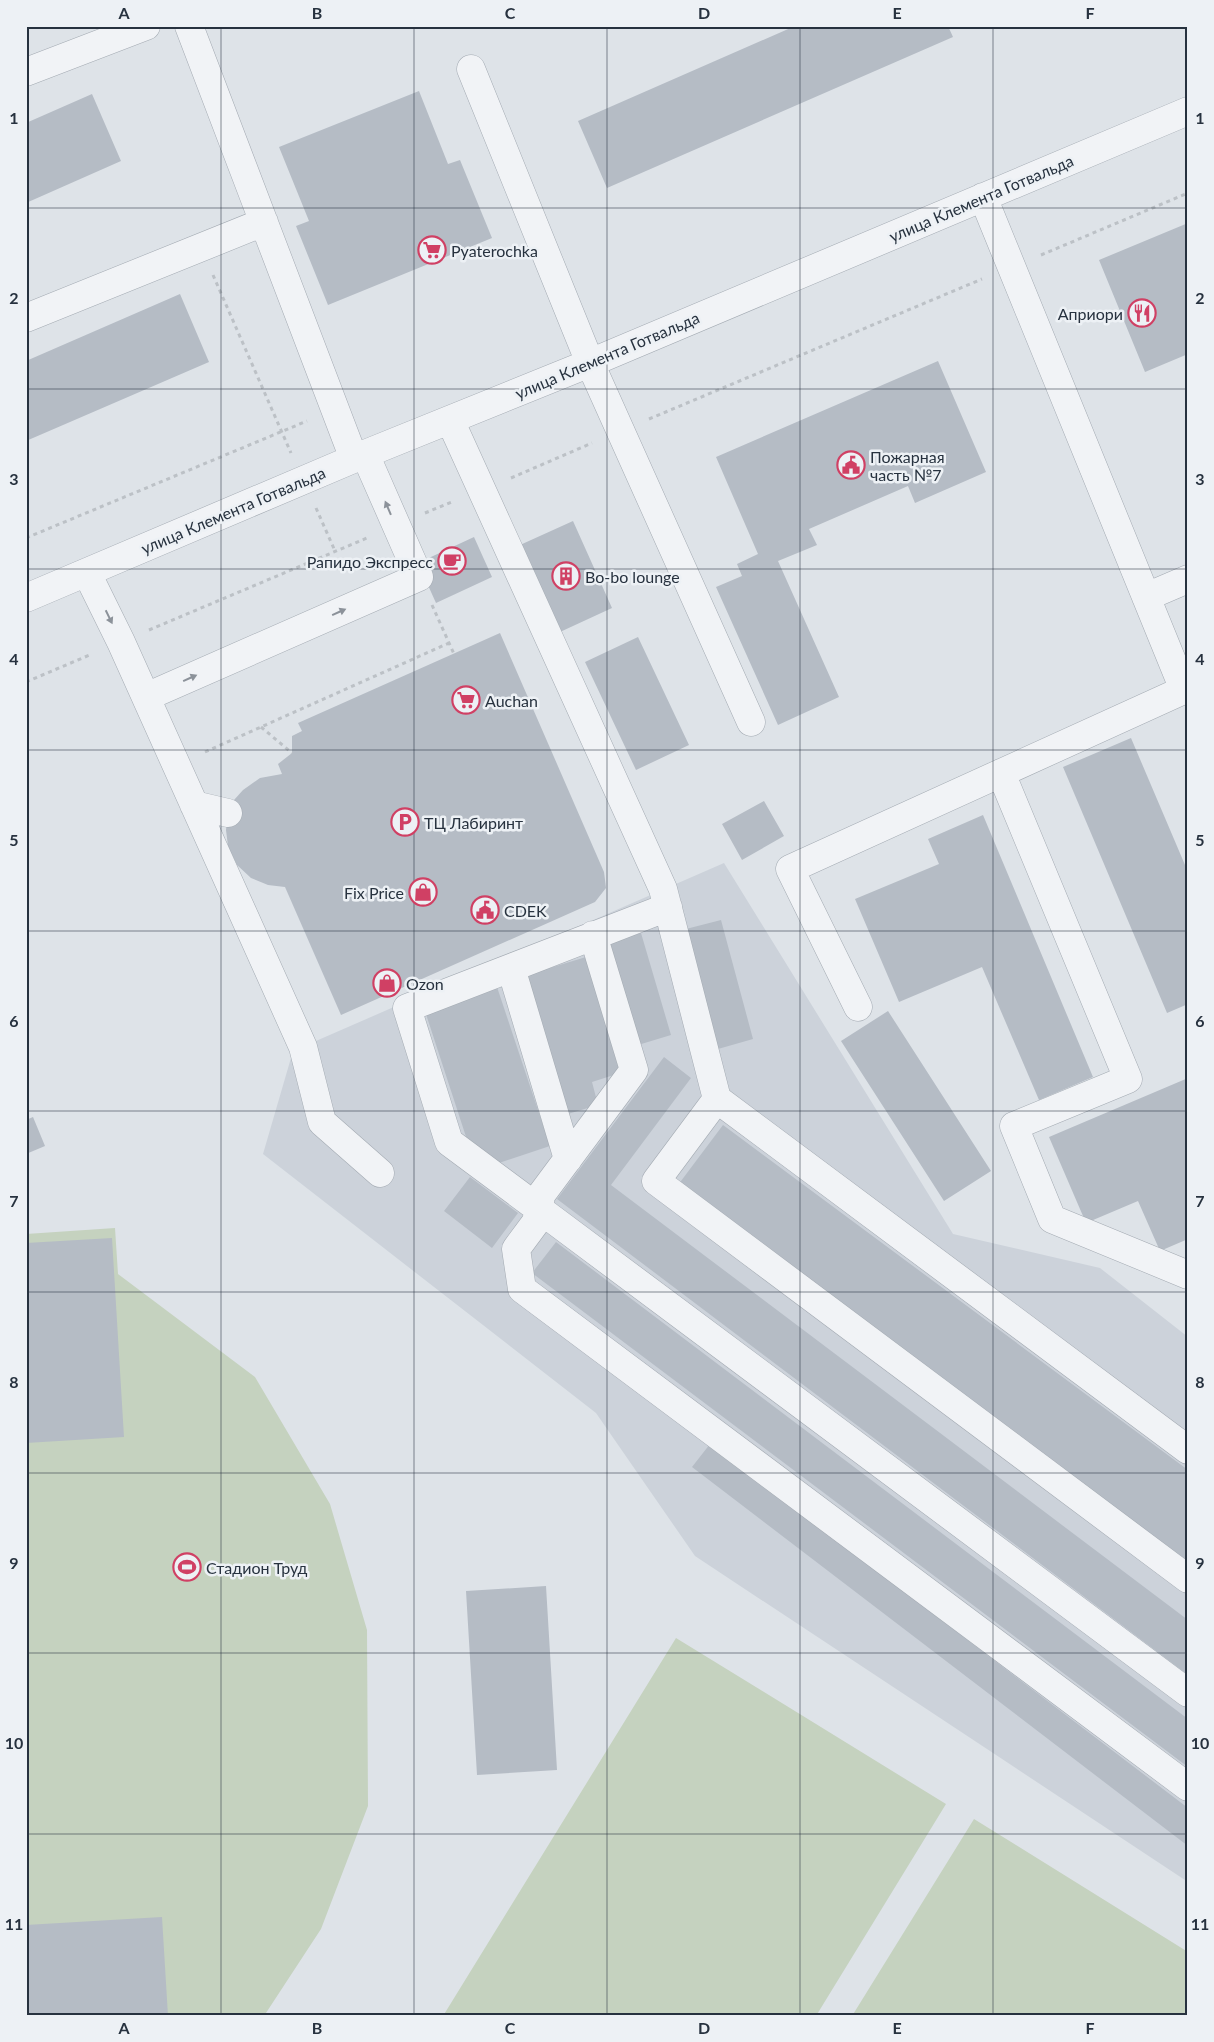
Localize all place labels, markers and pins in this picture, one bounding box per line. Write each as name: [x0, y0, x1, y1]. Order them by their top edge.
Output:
supermarket icon: Pyaterochka: [417, 235, 447, 265]
place label: Pyaterochka: [451, 241, 538, 260]
restaurant icon: Априори: [1127, 298, 1157, 328]
place label: Априори: [1058, 304, 1123, 323]
place label: Пожарная часть №7: [870, 447, 945, 484]
public building icon: Пожарная часть №7: [836, 450, 866, 480]
cafe icon: Рапидо Экспресс: [437, 546, 467, 576]
place label: Рапидо Экспресс: [307, 552, 433, 571]
building icon: Bo-bo lounge: [551, 561, 581, 591]
place label: Bo-bo lounge: [585, 567, 680, 586]
supermarket icon: Auchan: [451, 685, 481, 715]
place label: Auchan: [485, 691, 538, 710]
parking icon: ТЦ Лабиринт: [390, 807, 420, 837]
place label: ТЦ Лабиринт: [424, 813, 523, 832]
shop icon: Fix Price: [408, 877, 438, 907]
place label: Fix Price: [344, 883, 404, 902]
public building icon: CDEK: [470, 895, 500, 925]
place label: CDEK: [504, 901, 547, 920]
shop icon: Ozon: [372, 968, 402, 998]
place label: Ozon: [406, 974, 444, 993]
sports icon: Стадион Труд: [172, 1552, 202, 1582]
place label: Стадион Труд: [206, 1558, 308, 1577]

